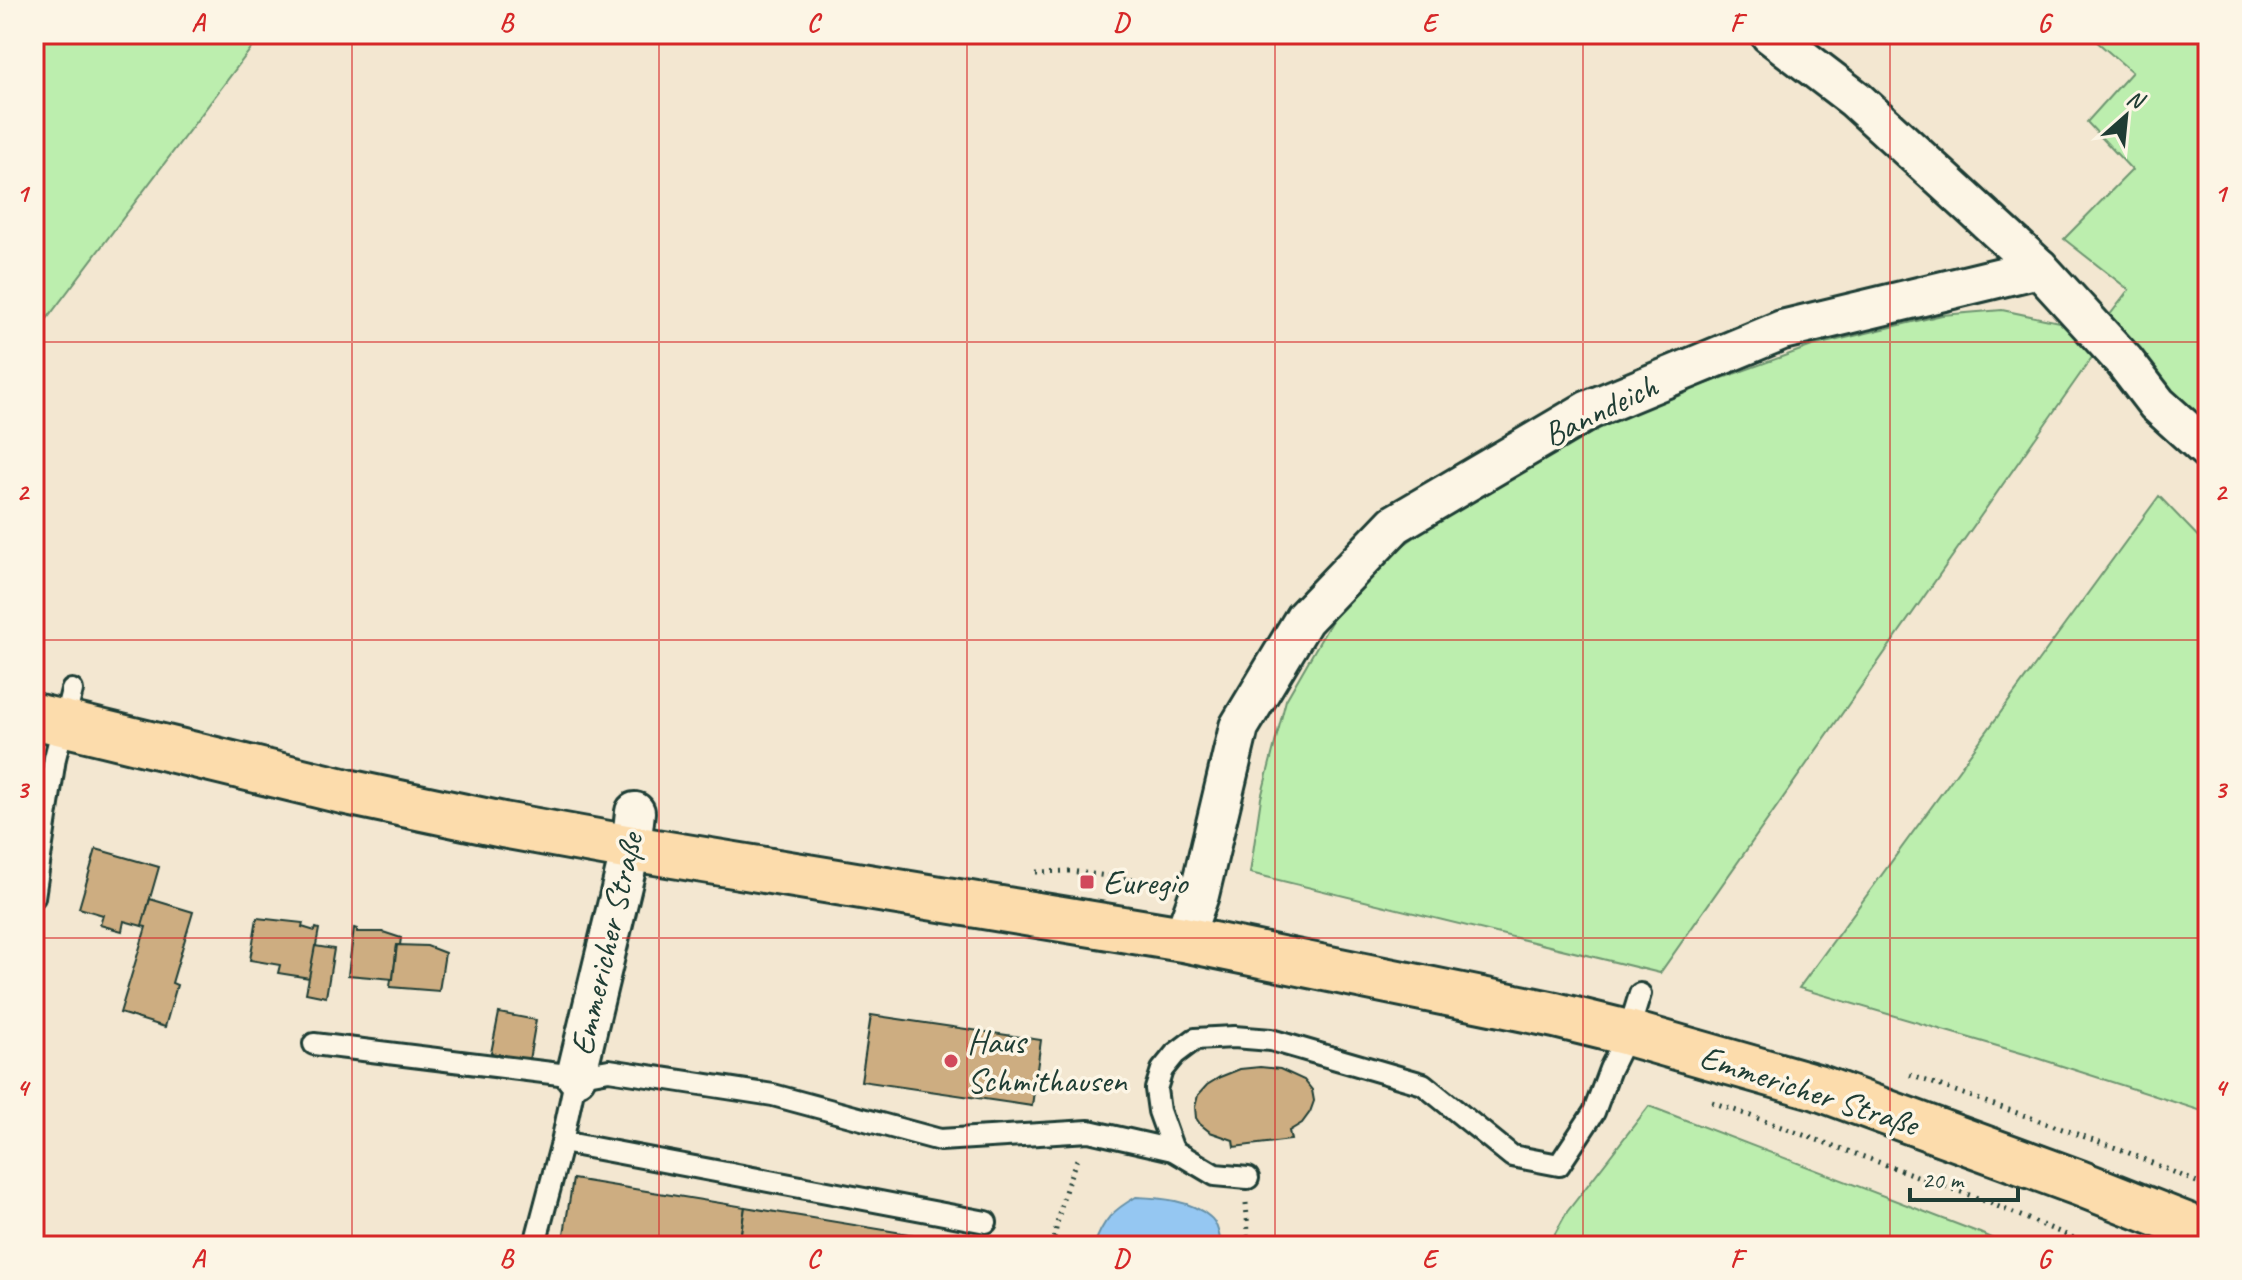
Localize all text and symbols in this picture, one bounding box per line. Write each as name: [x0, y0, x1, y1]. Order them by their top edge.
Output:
text: A: [191, 6, 206, 39]
text: B: [499, 6, 515, 39]
text: C: [807, 6, 823, 39]
text: D: [1113, 6, 1131, 39]
text: E: [1422, 6, 1440, 39]
text: F: [1730, 6, 1748, 39]
text: G: [2038, 6, 2054, 39]
north arrow: [2086, 76, 2166, 156]
text: N: [2122, 84, 2150, 116]
text: 1: [16, 177, 31, 210]
text: 1: [2214, 177, 2229, 210]
street label: Banndeich: [1536, 363, 1665, 456]
text: 2: [16, 475, 30, 508]
text: 2: [2214, 475, 2228, 508]
text: 3: [16, 773, 30, 806]
text: 3: [2214, 773, 2228, 806]
street label: Emmericher Straße: [560, 826, 653, 1059]
place label: Euregio: [1103, 861, 1189, 904]
marker: Euregio: [1078, 873, 1096, 891]
place label: Haus Schmithausen: [967, 1020, 1128, 1102]
street label: Emmericher Straße: [1695, 1035, 1926, 1146]
marker: Haus Schmithausen: [942, 1052, 960, 1070]
text: 4: [16, 1071, 31, 1104]
text: 4: [2214, 1071, 2229, 1104]
scale bar: [1910, 1152, 2018, 1202]
text: 20 m: [1922, 1165, 1965, 1195]
text: A: [191, 1242, 206, 1275]
text: B: [499, 1242, 515, 1275]
text: C: [807, 1242, 823, 1275]
text: D: [1113, 1242, 1131, 1275]
text: E: [1422, 1242, 1440, 1275]
text: F: [1730, 1242, 1748, 1275]
text: G: [2038, 1242, 2054, 1275]

